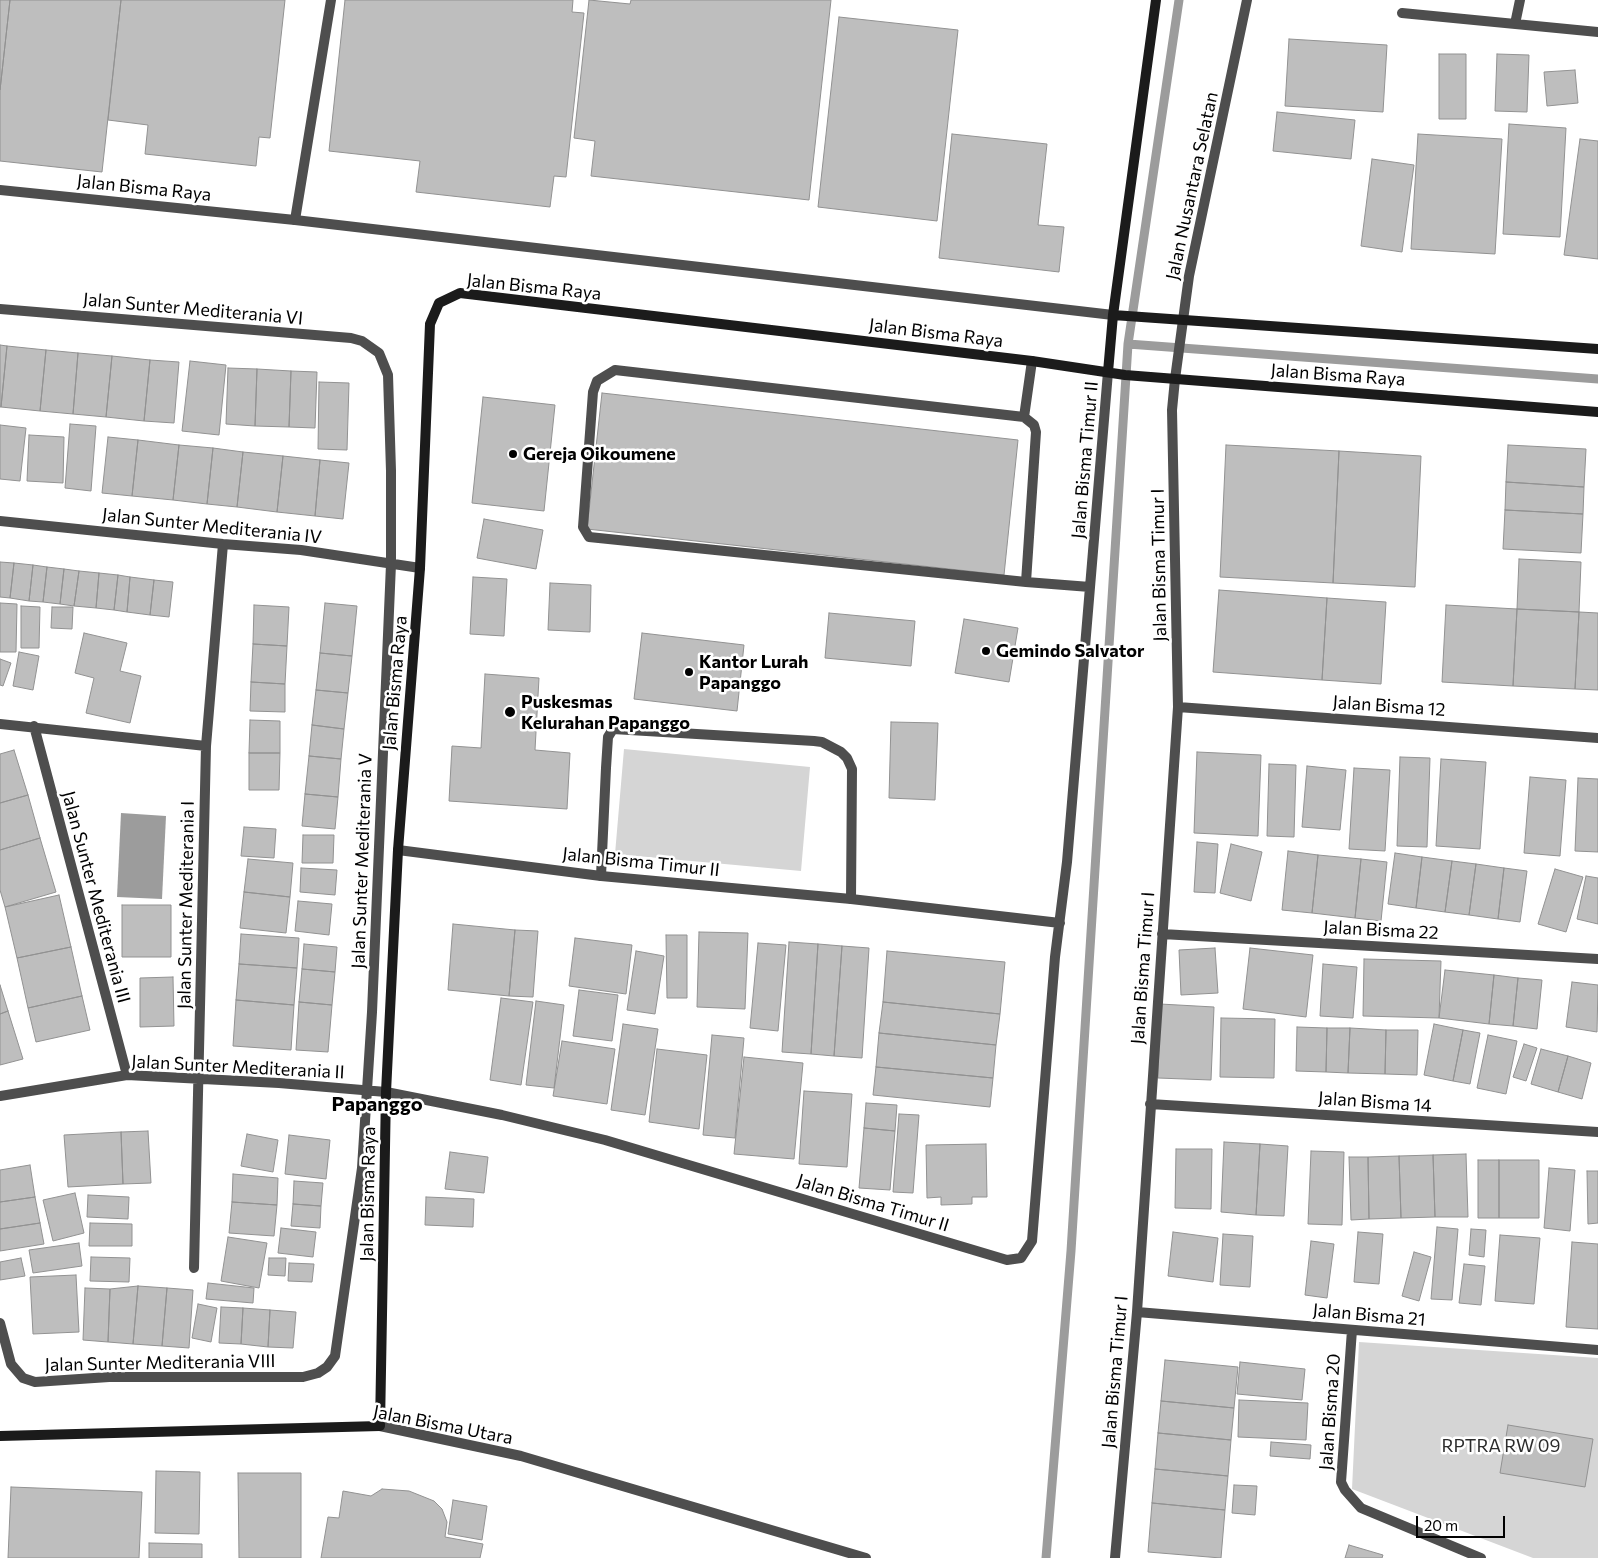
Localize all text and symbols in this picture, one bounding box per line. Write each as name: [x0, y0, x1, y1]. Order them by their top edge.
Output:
street label: Jalan Nusantara Selatan: [1162, 90, 1222, 282]
street label: Jalan Bisma Raya: [76, 170, 212, 206]
street label: Jalan Bisma Raya: [466, 269, 602, 305]
street label: Jalan Sunter Mediterania VI: [82, 289, 304, 329]
street label: Jalan Bisma Raya: [868, 314, 1004, 352]
street label: Jalan Bisma Raya: [1270, 360, 1406, 390]
street label: Jalan Bisma Timur II: [1067, 380, 1103, 540]
place label: Gereja Oikoumene: [523, 443, 676, 465]
marker: Gereja Oikoumene: [507, 448, 519, 460]
street label: Jalan Bisma Timur I: [1147, 488, 1171, 642]
street label: Jalan Sunter Mediterania IV: [101, 504, 323, 548]
street label: Jalan Bisma Raya: [378, 615, 412, 751]
place label: Gemindo Salvator: [996, 640, 1144, 662]
marker: Gemindo Salvator: [980, 645, 992, 657]
place label: Kantor Lurah Papanggo: [699, 651, 808, 694]
marker: Kantor Lurah Papanggo: [683, 666, 695, 678]
place label: Puskesmas Kelurahan Papanggo: [521, 691, 690, 734]
street label: Jalan Bisma 12: [1332, 691, 1446, 721]
marker: Puskesmas Kelurahan Papanggo: [503, 705, 517, 719]
street label: Jalan Sunter Mediterania V: [347, 753, 377, 969]
street label: Jalan Sunter Mediterania III: [57, 789, 135, 1005]
street label: Jalan Sunter Mediterania I: [173, 801, 199, 1009]
street label: Jalan Bisma Timur II: [561, 843, 721, 881]
street label: Jalan Bisma Timur I: [1127, 891, 1159, 1045]
street label: Jalan Bisma 22: [1323, 916, 1439, 944]
street label: Jalan Sunter Mediterania II: [131, 1051, 345, 1083]
street label: Jalan Bisma 14: [1317, 1087, 1433, 1117]
district label: Papanggo: [331, 1092, 423, 1116]
street label: Jalan Bisma Raya: [356, 1126, 380, 1262]
street label: Jalan Bisma Timur II: [794, 1170, 952, 1236]
street label: Jalan Bisma Timur I: [1098, 1295, 1132, 1449]
street label: Jalan Bisma 21: [1312, 1299, 1426, 1331]
street label: Jalan Sunter Mediterania VIII: [44, 1350, 276, 1376]
street label: Jalan Bisma 20: [1315, 1353, 1345, 1471]
street label: Jalan Bisma Utara: [371, 1401, 515, 1449]
park label: RPTRA RW 09: [1441, 1435, 1561, 1457]
scale bar: [1418, 1506, 1507, 1538]
text: 20 m: [1424, 1516, 1458, 1534]

